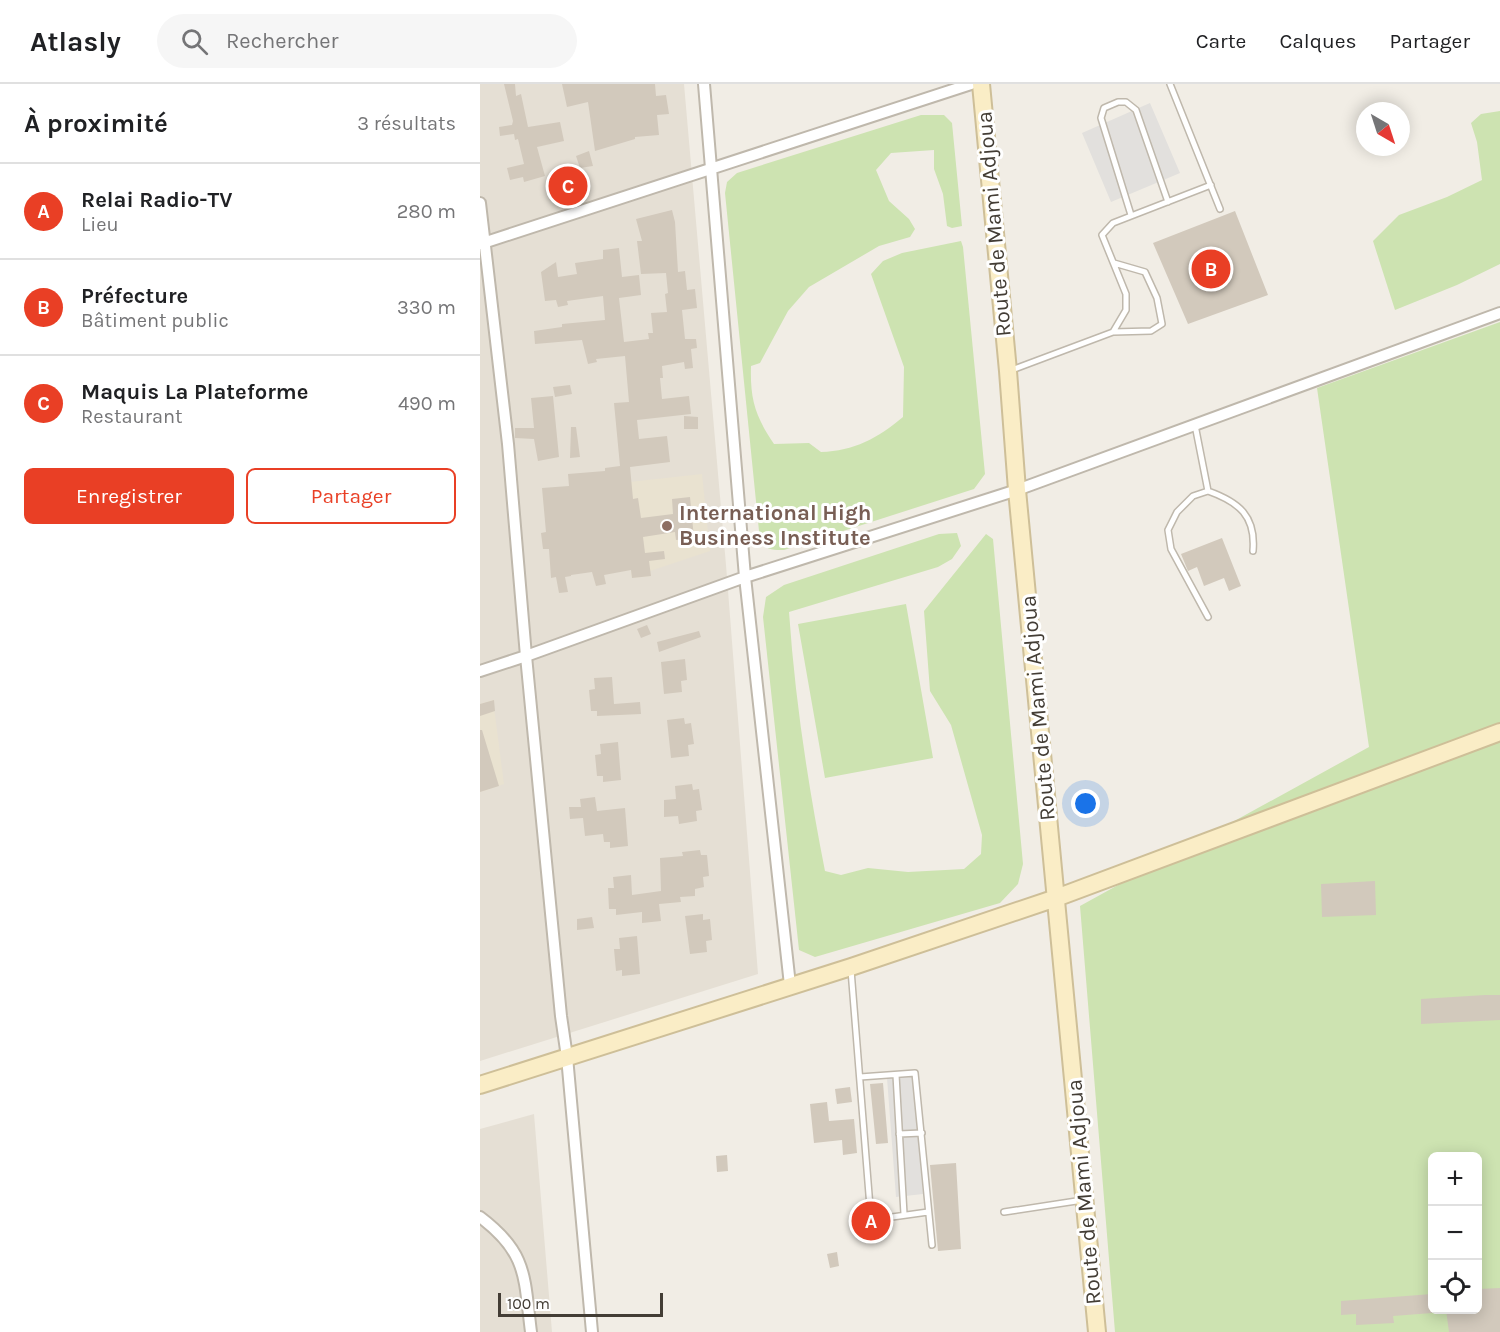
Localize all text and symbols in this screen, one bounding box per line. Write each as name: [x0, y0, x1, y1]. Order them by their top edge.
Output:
search box: [157, 14, 577, 68]
text: Atlasly: [30, 25, 121, 58]
icon: search: [178, 25, 211, 58]
text: Rechercher: [226, 28, 338, 54]
text: Carte: [1196, 29, 1246, 53]
text: Calques: [1279, 29, 1357, 53]
text: Partager: [1390, 29, 1470, 53]
north arrow: [1356, 102, 1410, 156]
text: À proximité: [24, 108, 168, 139]
street label: Route de Mami Adjoua: [971, 110, 1017, 338]
text: 3 résultats: [357, 112, 456, 135]
pin: C: [548, 164, 587, 208]
text: Relai Radio-TV: [81, 187, 233, 213]
text: A: [37, 200, 50, 223]
text: 280 m: [397, 200, 456, 223]
text: Lieu: [81, 213, 119, 236]
pin: B: [1192, 246, 1230, 291]
text: Préfecture: [81, 283, 188, 309]
text: B: [37, 296, 50, 319]
text: 330 m: [397, 296, 456, 319]
text: Bâtiment public: [81, 309, 229, 332]
text: Maquis La Plateforme: [81, 379, 308, 405]
text: C: [37, 392, 50, 415]
text: 490 m: [398, 392, 456, 415]
text: Restaurant: [81, 405, 183, 428]
button: Enregistrer: [24, 468, 234, 524]
button: Partager: [246, 468, 456, 524]
place label: International High Business Institute: [679, 500, 871, 551]
marker: International High Business Institute: [660, 519, 674, 533]
street label: Route de Mami Adjoua: [1015, 594, 1061, 822]
your location: [1071, 789, 1100, 818]
street label: Route de Mami Adjoua: [1061, 1078, 1107, 1306]
map controls: [1428, 1152, 1482, 1314]
button: +: [1428, 1152, 1482, 1206]
pin: A: [852, 1198, 890, 1244]
button: −: [1428, 1206, 1482, 1260]
button: locate: [1428, 1260, 1482, 1314]
scale bar: [498, 1290, 663, 1318]
text: 100 m: [507, 1294, 550, 1313]

